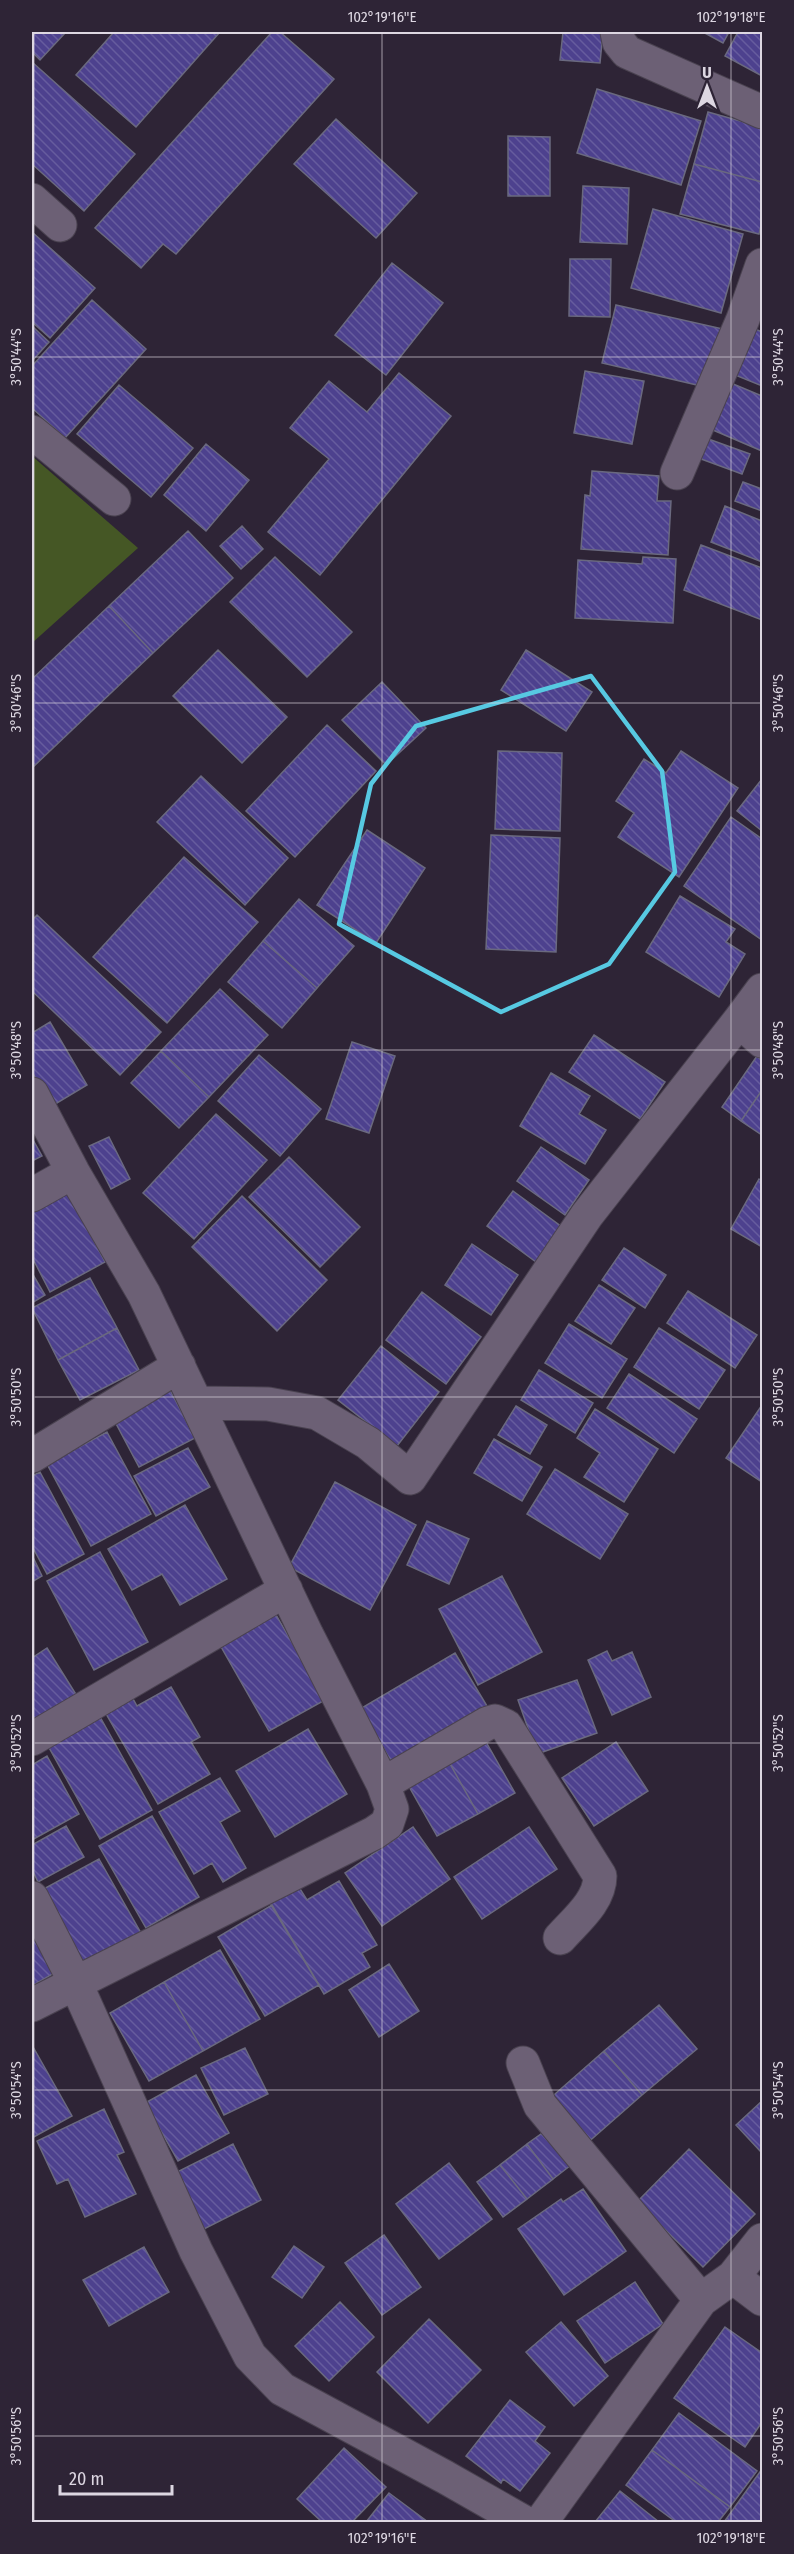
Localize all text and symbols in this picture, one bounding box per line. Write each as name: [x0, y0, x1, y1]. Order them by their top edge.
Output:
text: 102°19'16"E: [347, 8, 417, 26]
text: 102°19'18"E: [696, 8, 766, 26]
north arrow: [677, 57, 737, 117]
text: U: [702, 63, 712, 82]
text: 3°50'44"S: [7, 328, 25, 386]
text: 3°50'44"S: [769, 328, 787, 386]
text: 3°50'46"S: [7, 674, 25, 732]
text: 3°50'46"S: [769, 674, 787, 732]
text: 3°50'48"S: [7, 1021, 25, 1079]
text: 3°50'48"S: [769, 1021, 787, 1079]
text: 3°50'50"S: [7, 1367, 25, 1427]
text: 3°50'50"S: [769, 1367, 787, 1427]
text: 3°50'52"S: [7, 1714, 25, 1772]
text: 3°50'52"S: [769, 1714, 787, 1772]
text: 3°50'54"S: [7, 2061, 25, 2119]
text: 3°50'54"S: [769, 2061, 787, 2119]
text: 3°50'56"S: [7, 2407, 25, 2465]
text: 3°50'56"S: [769, 2407, 787, 2465]
scale bar: [60, 2458, 172, 2496]
text: 20 m: [69, 2468, 104, 2490]
text: 102°19'16"E: [347, 2529, 417, 2547]
text: 102°19'18"E: [696, 2529, 766, 2547]

